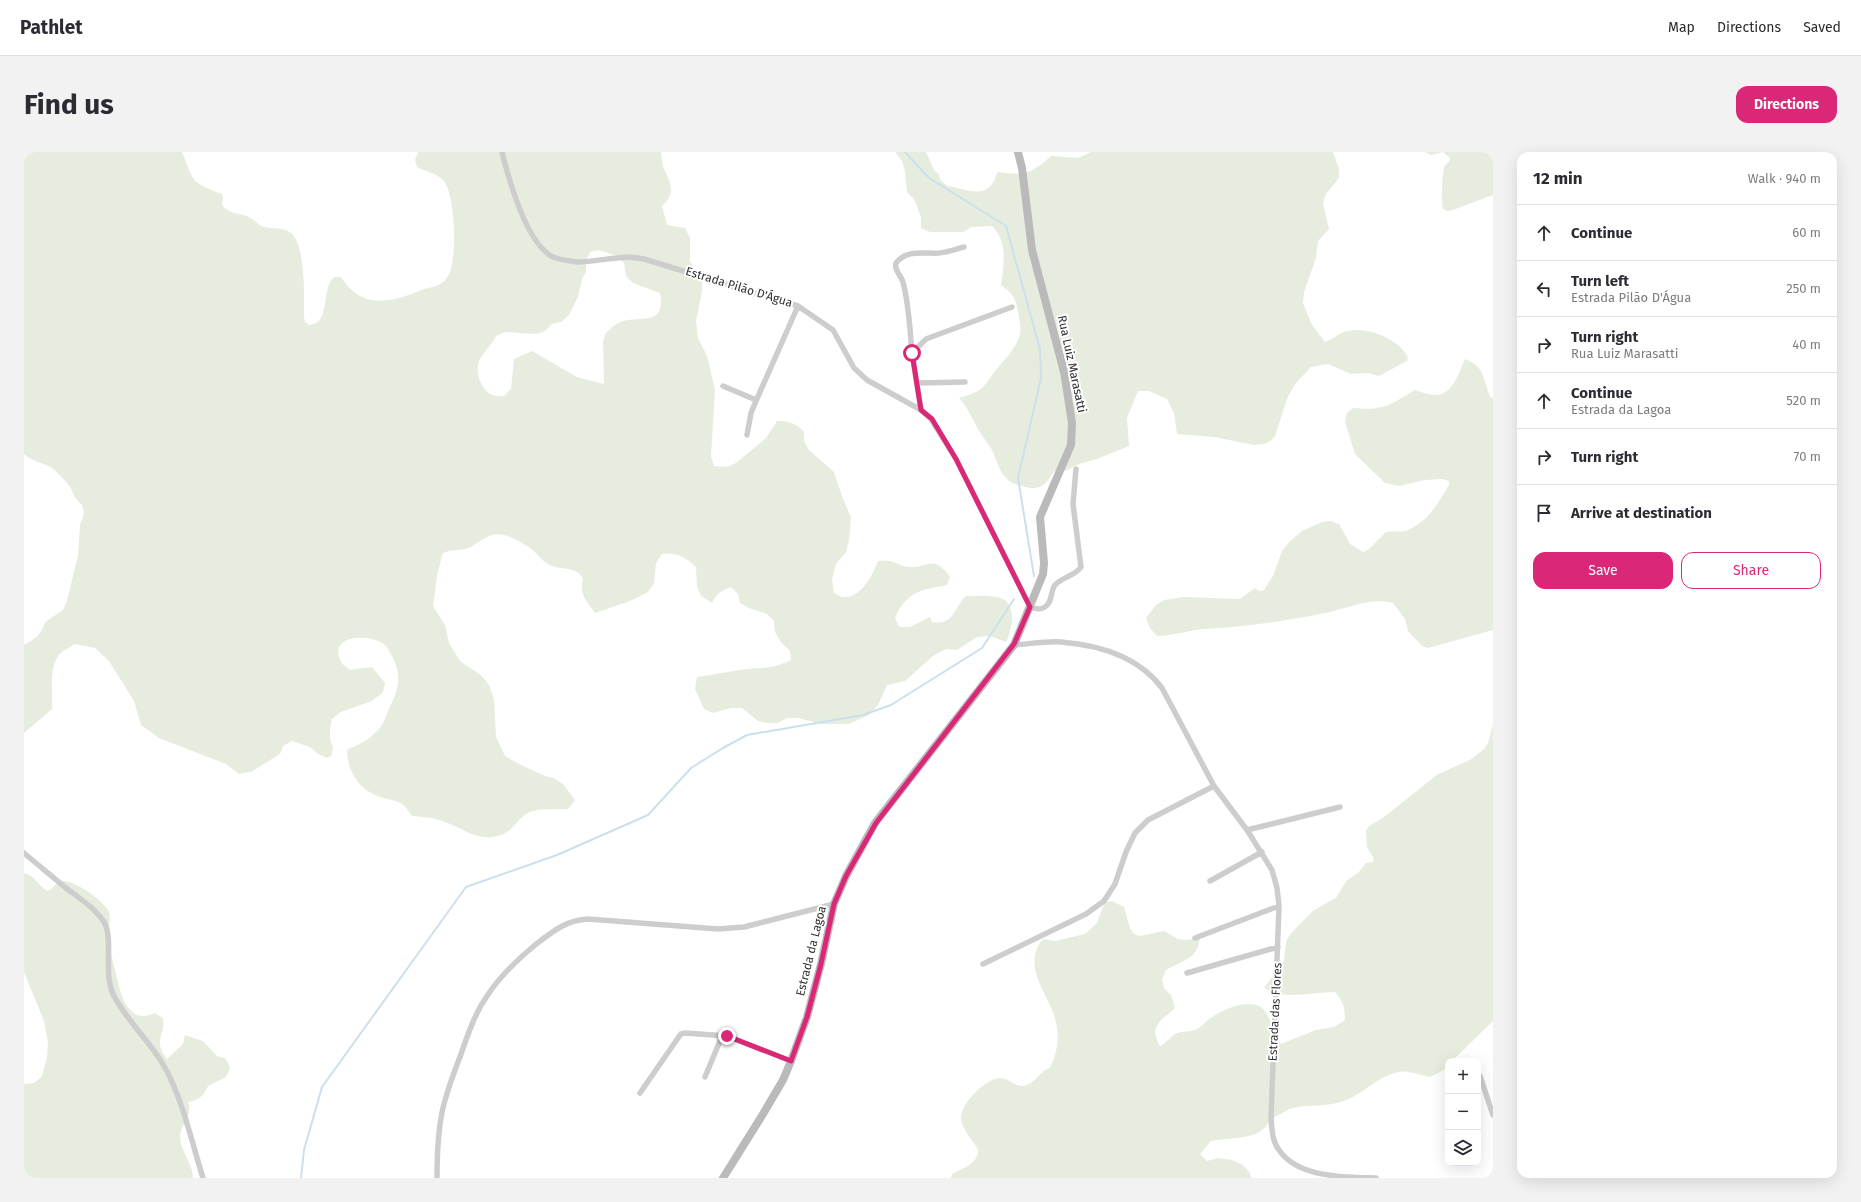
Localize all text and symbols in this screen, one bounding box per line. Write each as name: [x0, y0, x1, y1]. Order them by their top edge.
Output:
text: Pathlet: [20, 16, 83, 39]
text: Map: [1668, 19, 1695, 36]
text: Directions: [1717, 19, 1781, 36]
text: Saved: [1803, 19, 1841, 36]
button: Directions: [1736, 86, 1837, 123]
text: Find us: [24, 88, 114, 121]
text: 12 min: [1533, 168, 1583, 189]
text: Walk · 940 m: [1748, 171, 1821, 186]
icon: ahead: [1533, 222, 1555, 244]
text: Continue: [1571, 224, 1632, 242]
text: 60 m: [1792, 225, 1821, 240]
street label: Estrada Pilão D'Água: [684, 263, 794, 310]
text: Turn left: [1571, 272, 1629, 290]
icon: left: [1533, 278, 1555, 300]
text: 250 m: [1786, 281, 1821, 296]
text: Estrada Pilão D'Água: [1571, 290, 1691, 305]
street label: Rua Luiz Marasatti: [1055, 314, 1089, 414]
text: Turn right: [1571, 328, 1638, 346]
icon: right: [1533, 334, 1555, 356]
text: 40 m: [1792, 337, 1821, 352]
route start: [903, 344, 921, 362]
text: Rua Luiz Marasatti: [1571, 346, 1678, 361]
text: Continue: [1571, 384, 1632, 402]
icon: ahead: [1533, 390, 1555, 412]
text: 520 m: [1786, 393, 1821, 408]
text: Estrada da Lagoa: [1571, 402, 1671, 417]
icon: right: [1533, 446, 1555, 468]
text: Turn right: [1571, 448, 1638, 466]
text: 70 m: [1794, 449, 1821, 464]
icon: arrive: [1533, 502, 1555, 524]
text: Arrive at destination: [1571, 504, 1712, 522]
button: Save: [1533, 552, 1673, 589]
button: Share: [1681, 552, 1821, 589]
street label: Estrada da Lagoa: [793, 904, 829, 998]
street label: Estrada das Flores: [1265, 962, 1285, 1062]
route end: [718, 1027, 736, 1045]
map controls: [1445, 1058, 1481, 1166]
button: +: [1445, 1058, 1481, 1094]
button: −: [1445, 1094, 1481, 1130]
button: layers: [1445, 1130, 1481, 1166]

